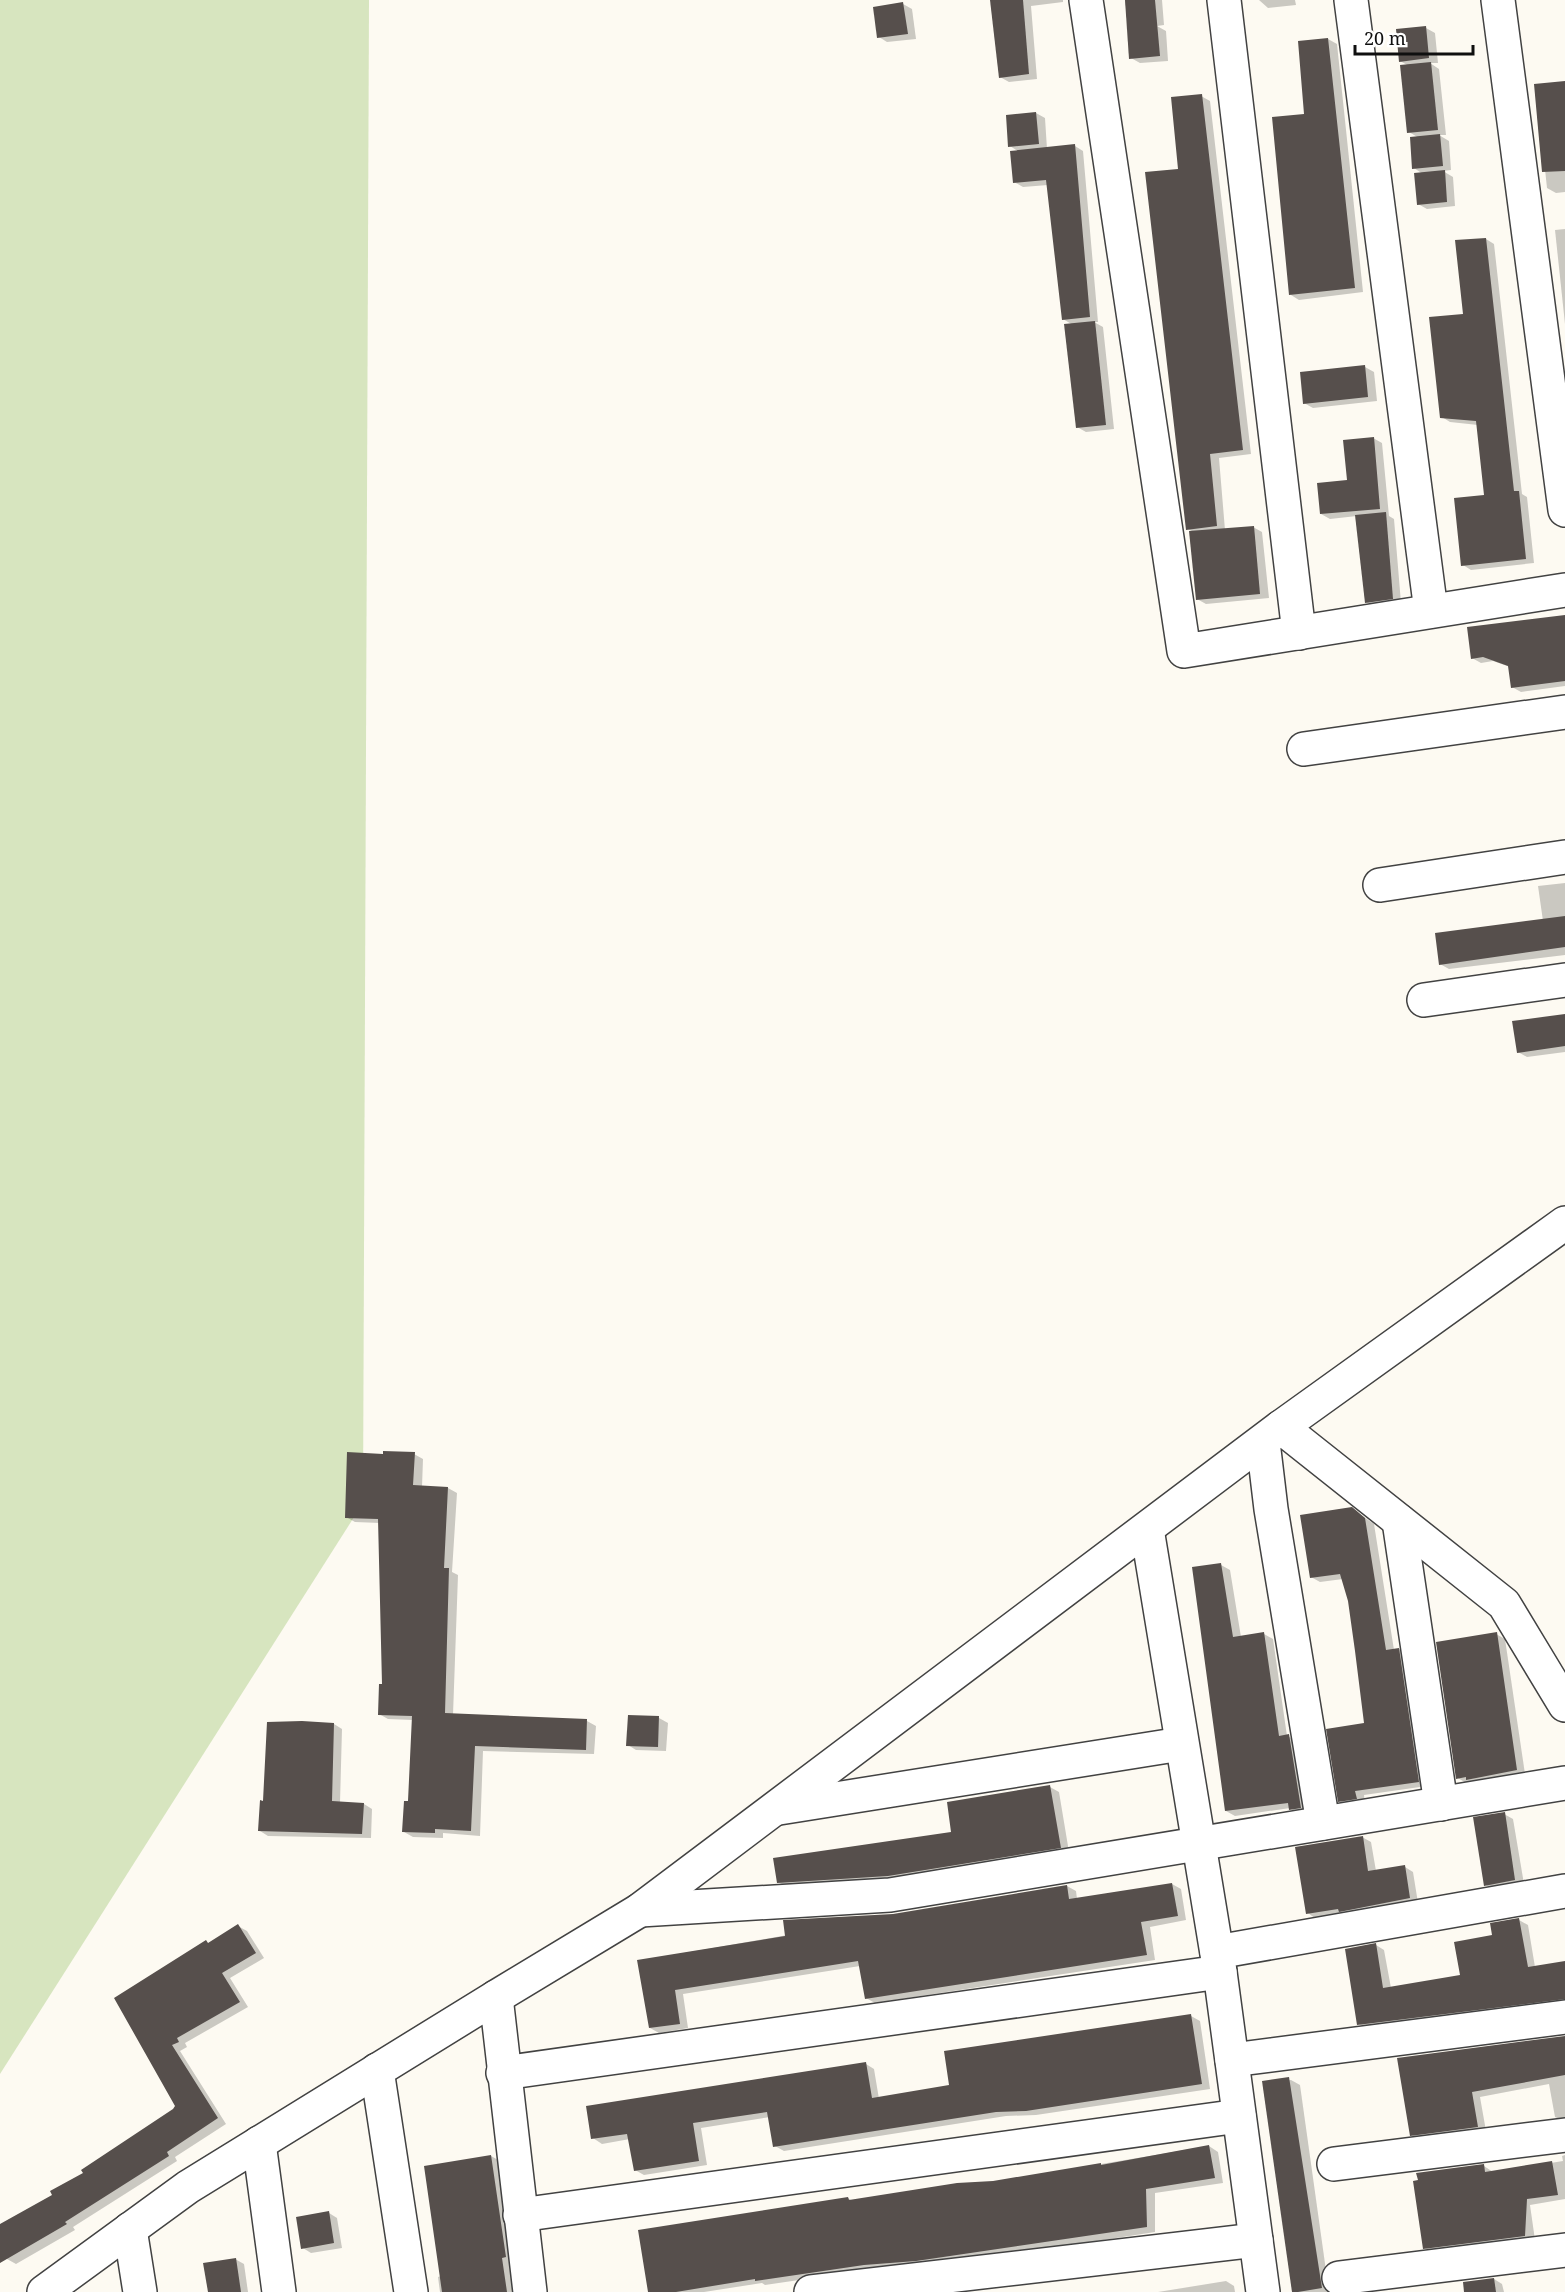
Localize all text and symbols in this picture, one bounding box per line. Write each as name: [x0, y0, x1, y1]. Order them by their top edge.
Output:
scale bar: [1355, 18, 1474, 56]
text: 20 m: [1364, 26, 1406, 50]

